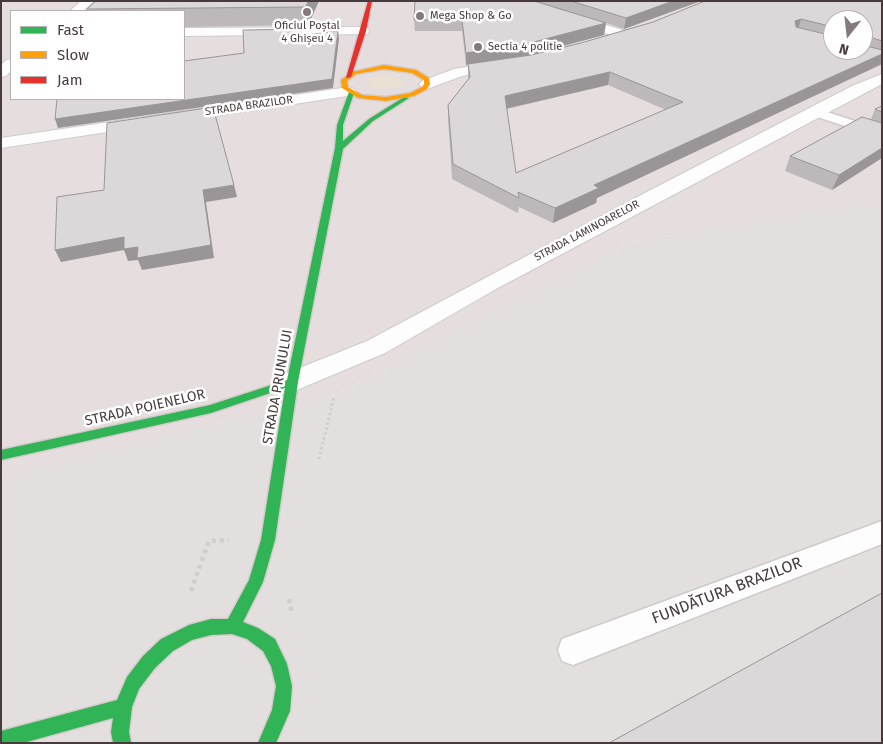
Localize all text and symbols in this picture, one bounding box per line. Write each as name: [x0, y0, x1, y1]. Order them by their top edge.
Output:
marker: Oficiul Poștal 4 Ghișeu 4: [301, 6, 313, 18]
place label: Mega Shop & Go: [430, 9, 512, 23]
legend: [10, 10, 185, 100]
marker: Mega Shop & Go: [414, 10, 426, 22]
north arrow: [823, 10, 873, 60]
place label: Oficiul Poștal 4 Ghișeu 4: [274, 19, 340, 45]
text: Fast: [57, 21, 84, 39]
text: N: [837, 39, 851, 58]
place label: Sectia 4 politie: [488, 40, 562, 54]
marker: Sectia 4 politie: [472, 41, 484, 53]
text: Slow: [57, 46, 89, 64]
text: Jam: [57, 71, 83, 89]
street label: STRADA BRAZILOR: [204, 93, 294, 119]
street label: STRADA LAMINOARELOR: [532, 198, 642, 264]
street label: STRADA PRUNULUI: [260, 328, 296, 446]
street label: STRADA POIENELOR: [83, 386, 207, 430]
street label: FUNDĂTURA BRAZILOR: [649, 553, 805, 629]

